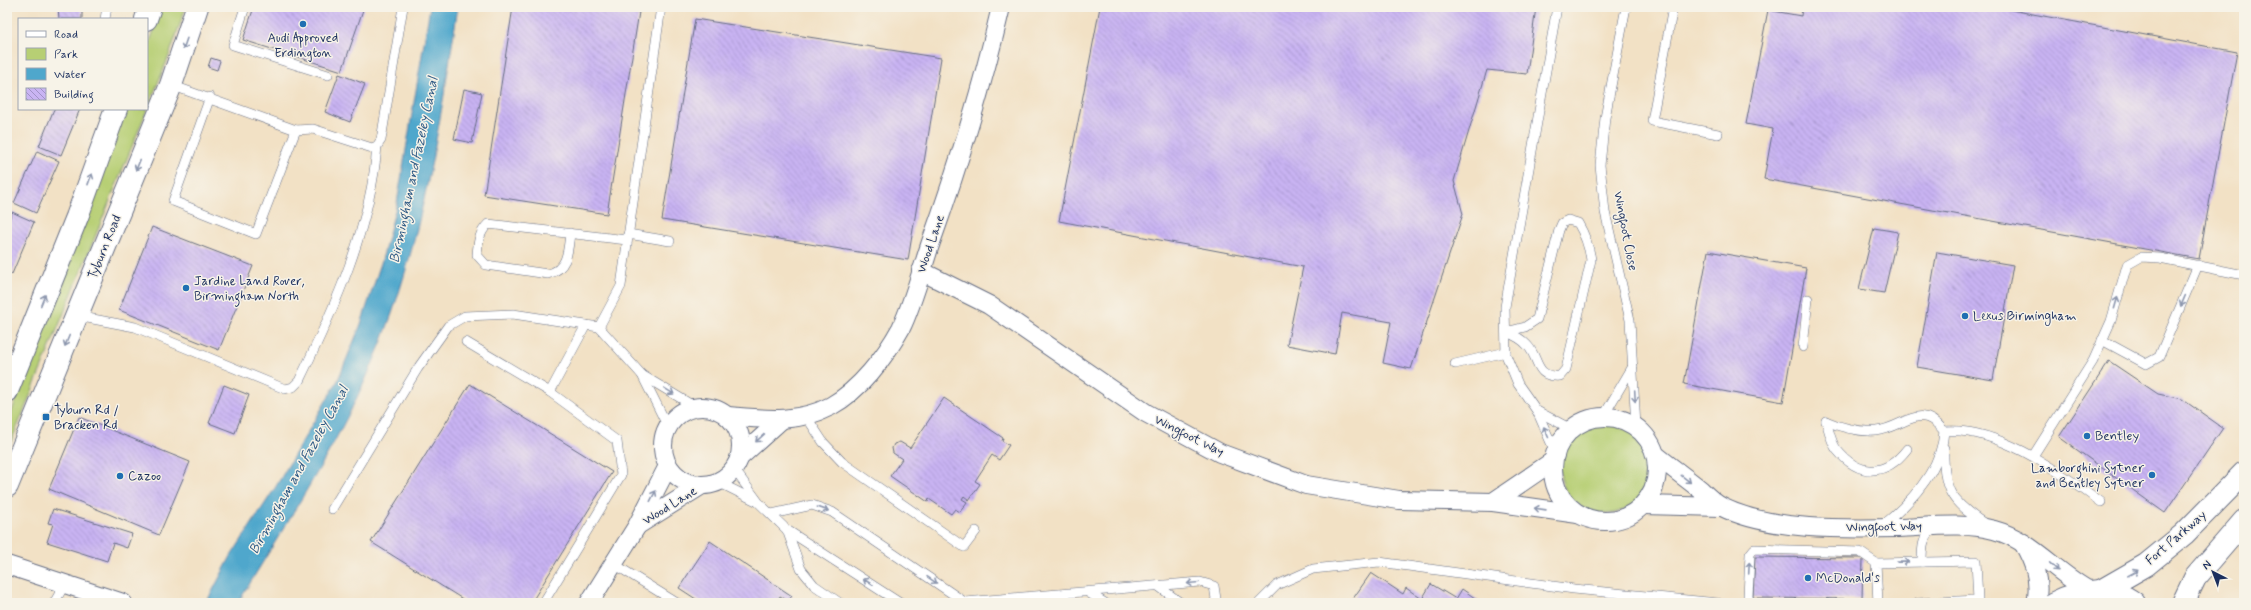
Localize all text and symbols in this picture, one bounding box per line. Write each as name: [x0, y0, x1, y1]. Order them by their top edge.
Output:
legend: [18, 18, 148, 110]
marker: Audi Approved Erdington: [298, 19, 308, 29]
text: Road: [54, 27, 78, 43]
place label: Audi Approved Erdington: [268, 30, 338, 62]
one-way arrow: [181, 37, 188, 50]
text: Park: [54, 47, 78, 63]
text: Water: [54, 67, 86, 83]
water label: Birmingham and Fazeley Canal: [385, 74, 445, 265]
text: Building: [54, 87, 94, 104]
one-way arrow: [134, 159, 142, 171]
one-way arrow: [87, 173, 95, 185]
street label: Wingfoot Close: [1607, 190, 1641, 273]
street label: Tyburn Road: [84, 212, 126, 282]
street label: Wood Lane: [913, 212, 949, 276]
place label: Jardine Land Rover, Birmingham North: [194, 273, 305, 307]
marker: Jardine Land Rover, Birmingham North: [181, 283, 191, 293]
one-way arrow: [2178, 294, 2186, 306]
one-way arrow: [40, 295, 48, 307]
one-way arrow: [2113, 297, 2120, 310]
place label: Lexus Birmingham: [1973, 308, 2077, 326]
marker: Lexus Birmingham: [1960, 311, 1970, 321]
one-way arrow: [62, 335, 70, 347]
water label: Birmingham and Fazeley Canal: [245, 381, 355, 558]
one-way arrow: [663, 388, 675, 396]
one-way arrow: [1631, 389, 1638, 402]
place label: Tyburn Rd / Bracken Rd: [54, 402, 119, 434]
street label: Wingfoot Way: [1150, 411, 1227, 463]
marker: Tyburn Rd / Bracken Rd: [41, 412, 51, 422]
one-way arrow: [1542, 426, 1549, 438]
place label: Bentley: [2095, 428, 2139, 445]
marker: Bentley: [2082, 431, 2092, 441]
one-way arrow: [755, 434, 766, 443]
place label: Lamborghini Sytner and Bentley Sytner: [2031, 460, 2145, 492]
place label: Cazoo: [128, 468, 161, 485]
marker: Lamborghini Sytner and Bentley Sytner: [2147, 470, 2157, 480]
marker: Cazoo: [115, 471, 125, 481]
one-way arrow: [1681, 475, 1692, 483]
street label: Wood Lane: [640, 483, 700, 529]
one-way arrow: [650, 490, 657, 502]
one-way arrow: [1534, 505, 1547, 513]
one-way arrow: [817, 506, 830, 513]
street label: Fort Parkway: [2142, 507, 2210, 569]
street label: Wingfoot Way: [1846, 518, 1922, 538]
north arrow: [2193, 552, 2233, 592]
text: N: [2200, 558, 2214, 573]
one-way arrow: [1896, 559, 1909, 566]
one-way arrow: [1745, 562, 1753, 575]
one-way arrow: [2049, 562, 2059, 571]
one-way arrow: [2127, 568, 2139, 576]
place label: McDonald's: [1816, 570, 1880, 587]
marker: McDonald's: [1803, 573, 1813, 583]
one-way arrow: [926, 576, 937, 584]
one-way arrow: [862, 578, 873, 586]
one-way arrow: [1187, 579, 1200, 586]

